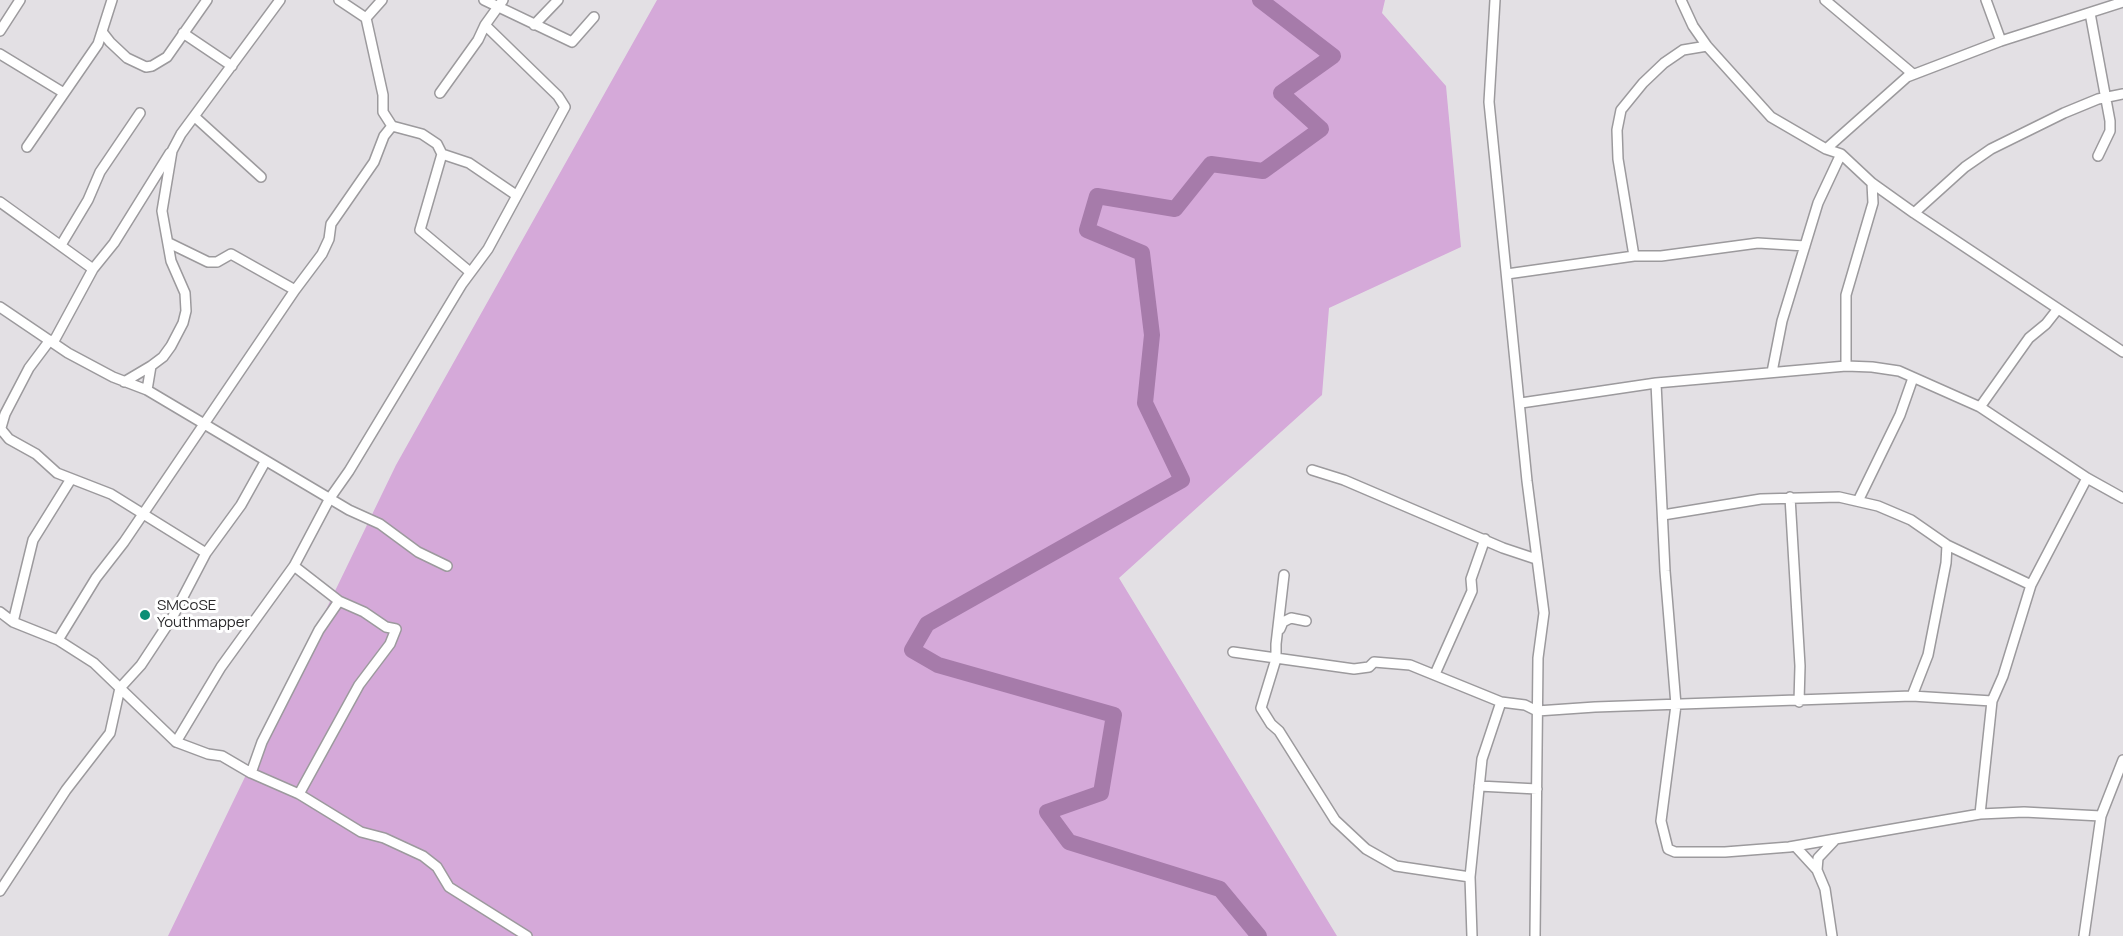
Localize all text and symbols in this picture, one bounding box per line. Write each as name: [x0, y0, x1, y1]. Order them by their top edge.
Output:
place label: SMCoSE Youthmapper: [157, 597, 250, 632]
marker: SMCoSE Youthmapper: [138, 608, 152, 622]

